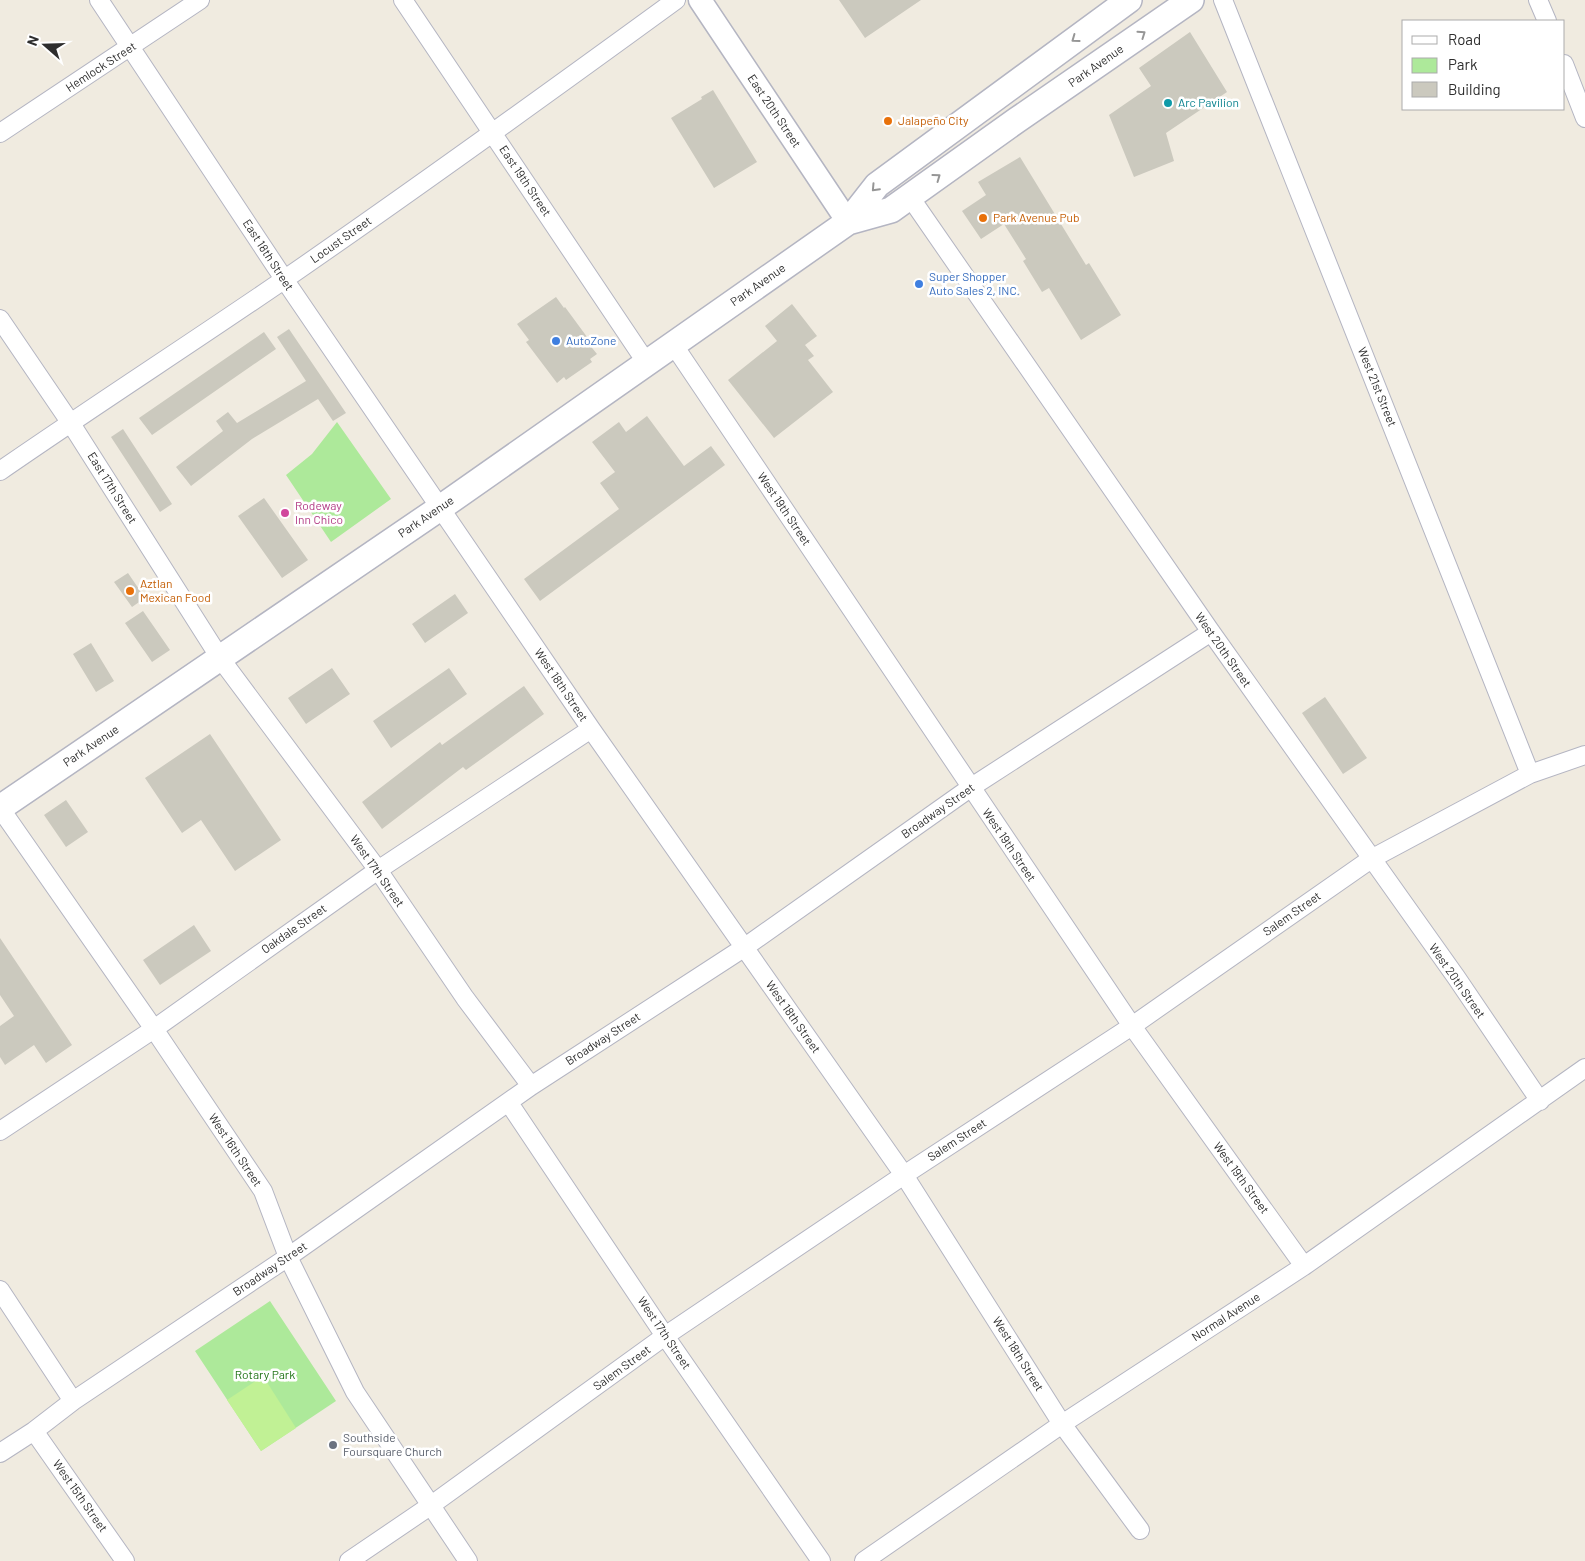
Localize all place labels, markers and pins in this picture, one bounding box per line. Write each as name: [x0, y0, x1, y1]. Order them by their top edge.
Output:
place label: Arc Pavilion: [1178, 95, 1239, 109]
marker: Arc Pavilion: [1162, 97, 1174, 109]
place label: Jalapeño City: [898, 113, 969, 127]
marker: Jalapeño City: [882, 115, 894, 127]
place label: Park Avenue Pub: [993, 210, 1080, 224]
marker: Park Avenue Pub: [977, 212, 989, 224]
place label: Super Shopper Auto Sales 2, INC.: [929, 269, 1020, 297]
marker: Super Shopper Auto Sales 2, INC.: [913, 278, 925, 290]
place label: AutoZone: [566, 333, 616, 347]
marker: AutoZone: [550, 335, 562, 347]
place label: Rodeway Inn Chico: [295, 498, 343, 526]
marker: Rodeway Inn Chico: [279, 507, 291, 519]
place label: Aztlan Mexican Food: [140, 576, 211, 604]
marker: Aztlan Mexican Food: [124, 585, 136, 597]
place label: Southside Foursquare Church: [343, 1430, 442, 1458]
marker: Southside Foursquare Church: [327, 1439, 339, 1451]

